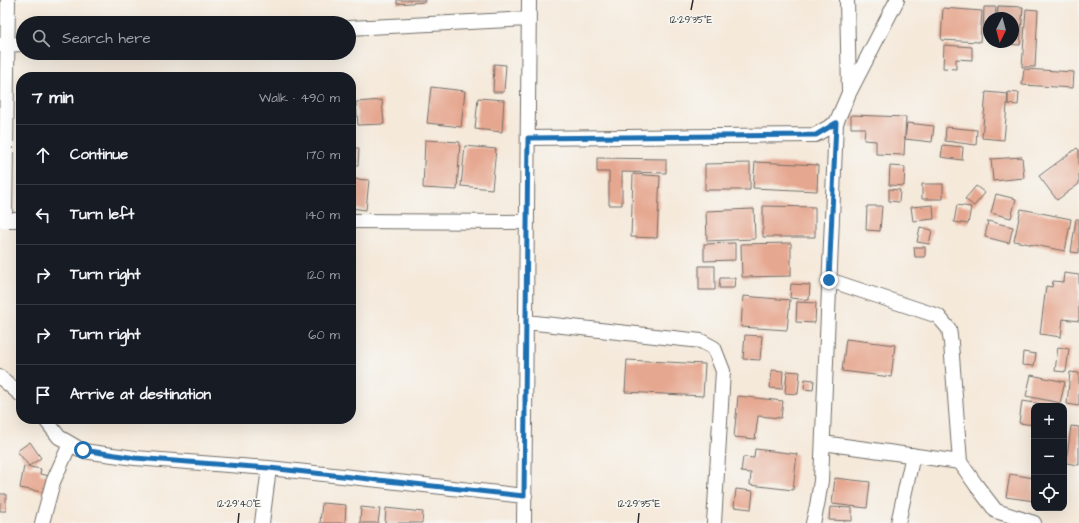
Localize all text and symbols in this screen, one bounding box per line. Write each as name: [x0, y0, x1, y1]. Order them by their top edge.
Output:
north arrow: [983, 12, 1019, 48]
text: 12°29'35"E: [670, 13, 712, 27]
search box: [16, 16, 356, 60]
icon: search: [30, 27, 52, 49]
text: Search here: [62, 28, 151, 49]
text: 7 min: [32, 86, 74, 110]
text: Walk · 490 m: [259, 89, 340, 107]
icon: ahead: [32, 144, 54, 166]
text: Continue: [70, 144, 128, 165]
text: 170 m: [307, 146, 340, 164]
icon: left: [32, 204, 54, 226]
text: Turn left: [70, 204, 134, 225]
text: 140 m: [306, 206, 340, 224]
icon: right: [32, 264, 54, 286]
text: Turn right: [70, 264, 141, 285]
text: 120 m: [307, 266, 340, 284]
route end: [820, 271, 838, 289]
icon: right: [32, 324, 54, 346]
text: Turn right: [70, 324, 141, 345]
text: 60 m: [308, 326, 340, 344]
icon: arrive: [32, 384, 54, 406]
text: Arrive at destination: [70, 384, 211, 405]
map controls: [1031, 403, 1067, 511]
button: +: [1031, 403, 1067, 439]
button: −: [1031, 439, 1067, 475]
route start: [74, 441, 92, 459]
button: locate: [1031, 475, 1067, 511]
text: 12°29'40"E: [217, 497, 261, 511]
text: 12°29'35"E: [618, 497, 660, 511]

